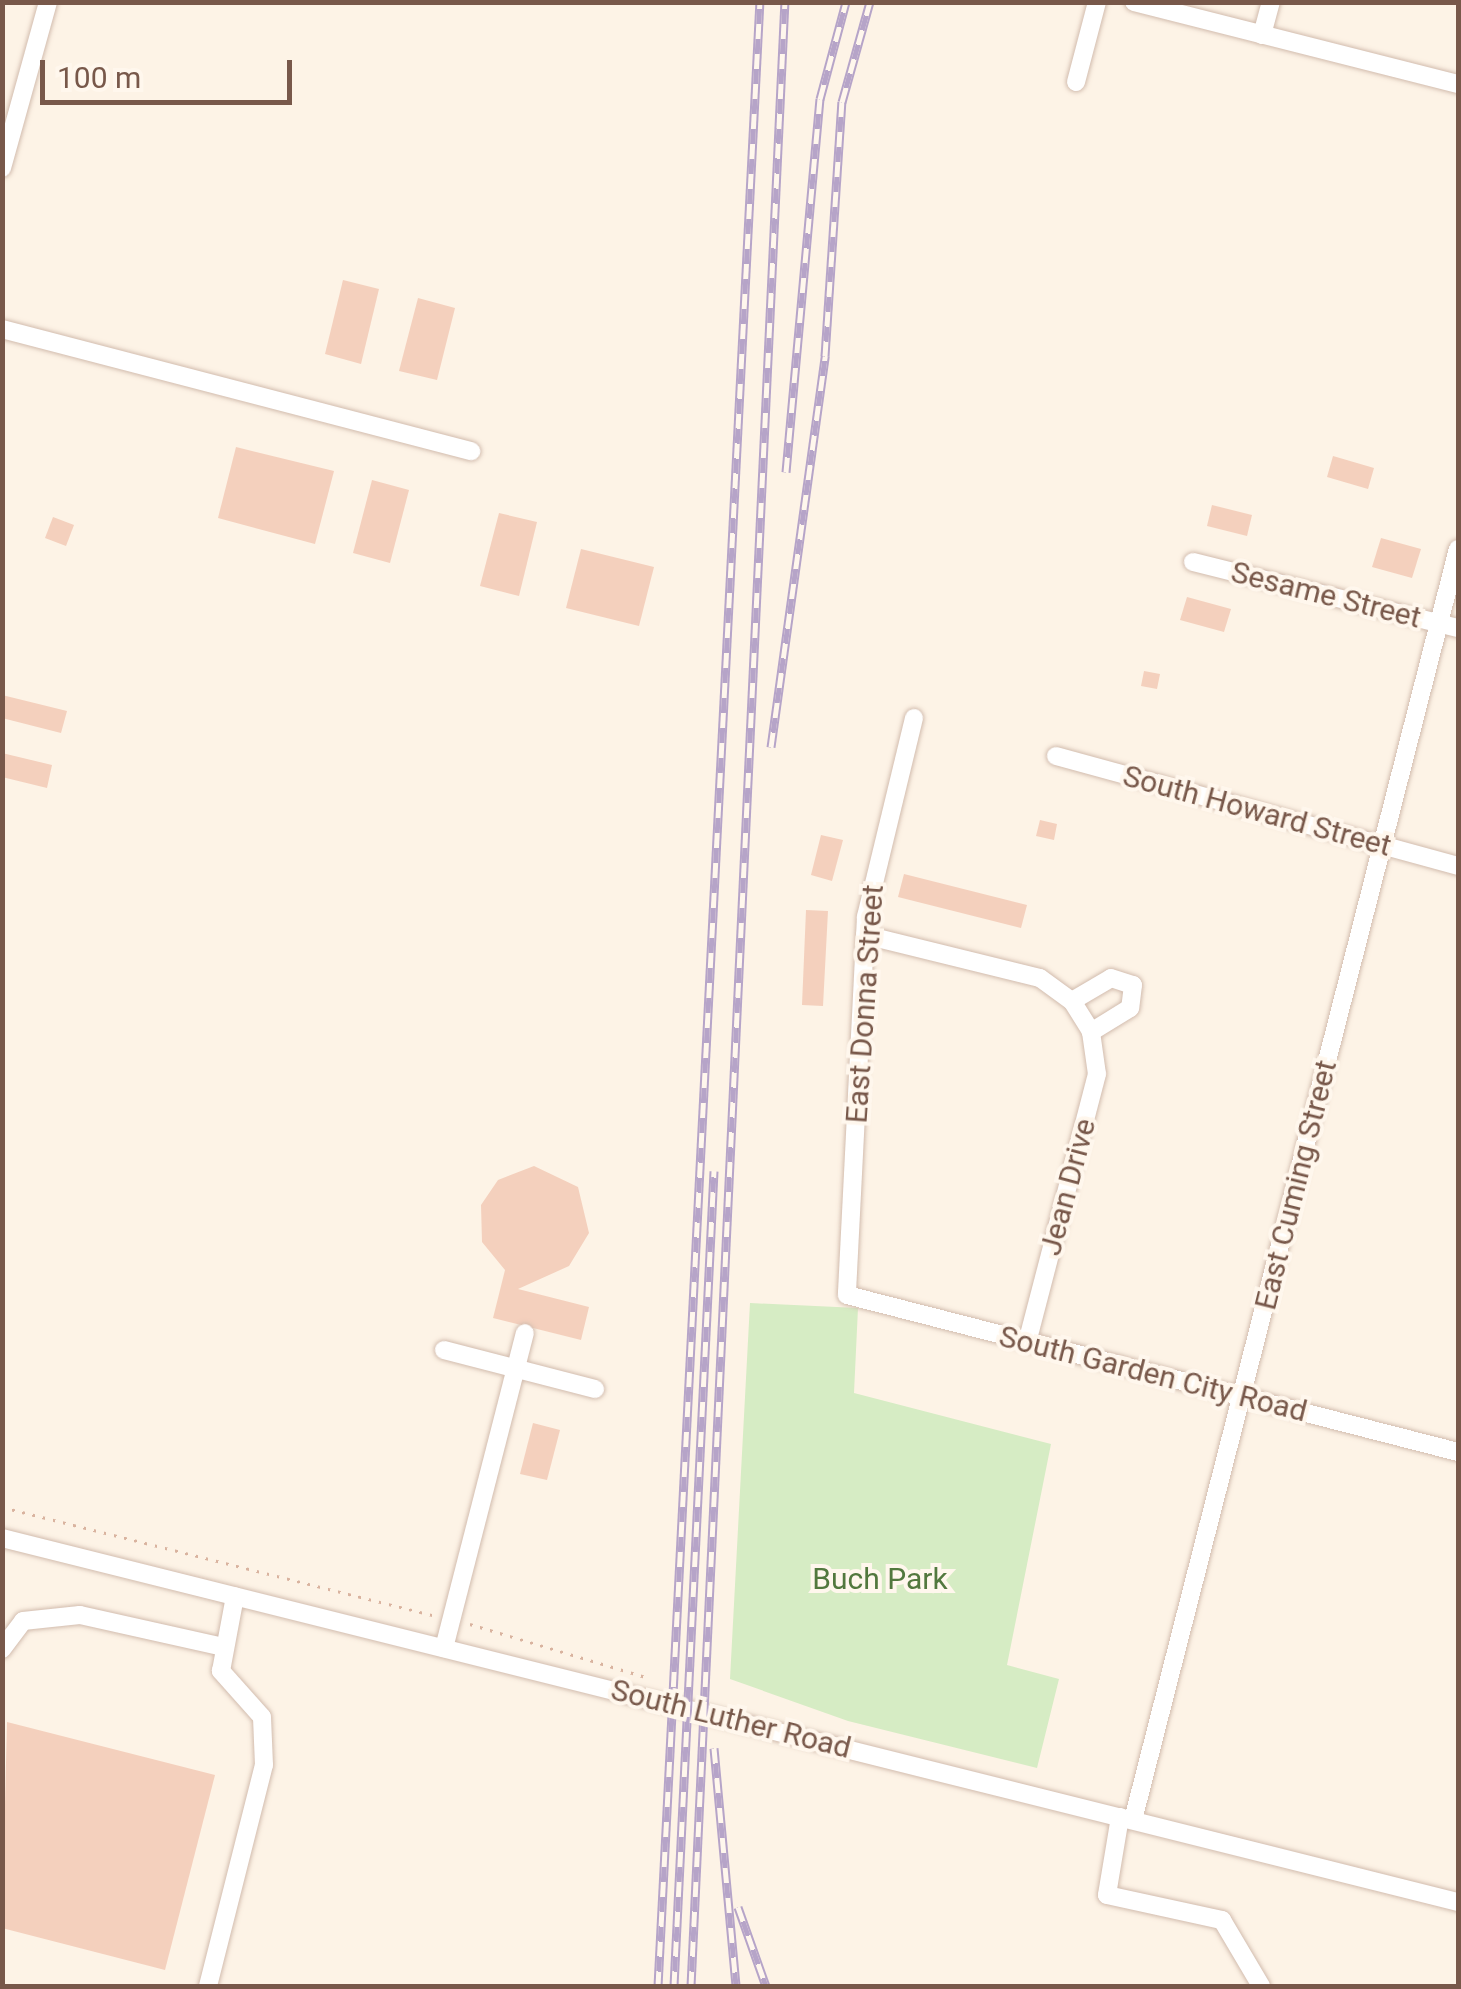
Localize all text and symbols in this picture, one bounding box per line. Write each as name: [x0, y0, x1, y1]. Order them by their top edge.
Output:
scale bar: [45, 40, 298, 102]
text: 100 m: [57, 60, 141, 95]
street label: Sesame Street: [1227, 554, 1425, 636]
street label: South Howard Street: [1119, 758, 1395, 864]
street label: East Donna Street: [839, 884, 891, 1124]
street label: East Cuming Street: [1248, 1057, 1344, 1313]
street label: Jean Drive: [1032, 1115, 1104, 1259]
street label: South Garden City Road: [995, 1318, 1311, 1430]
park label: Buch Park: [812, 1561, 948, 1597]
street label: South Luther Road: [607, 1672, 855, 1766]

